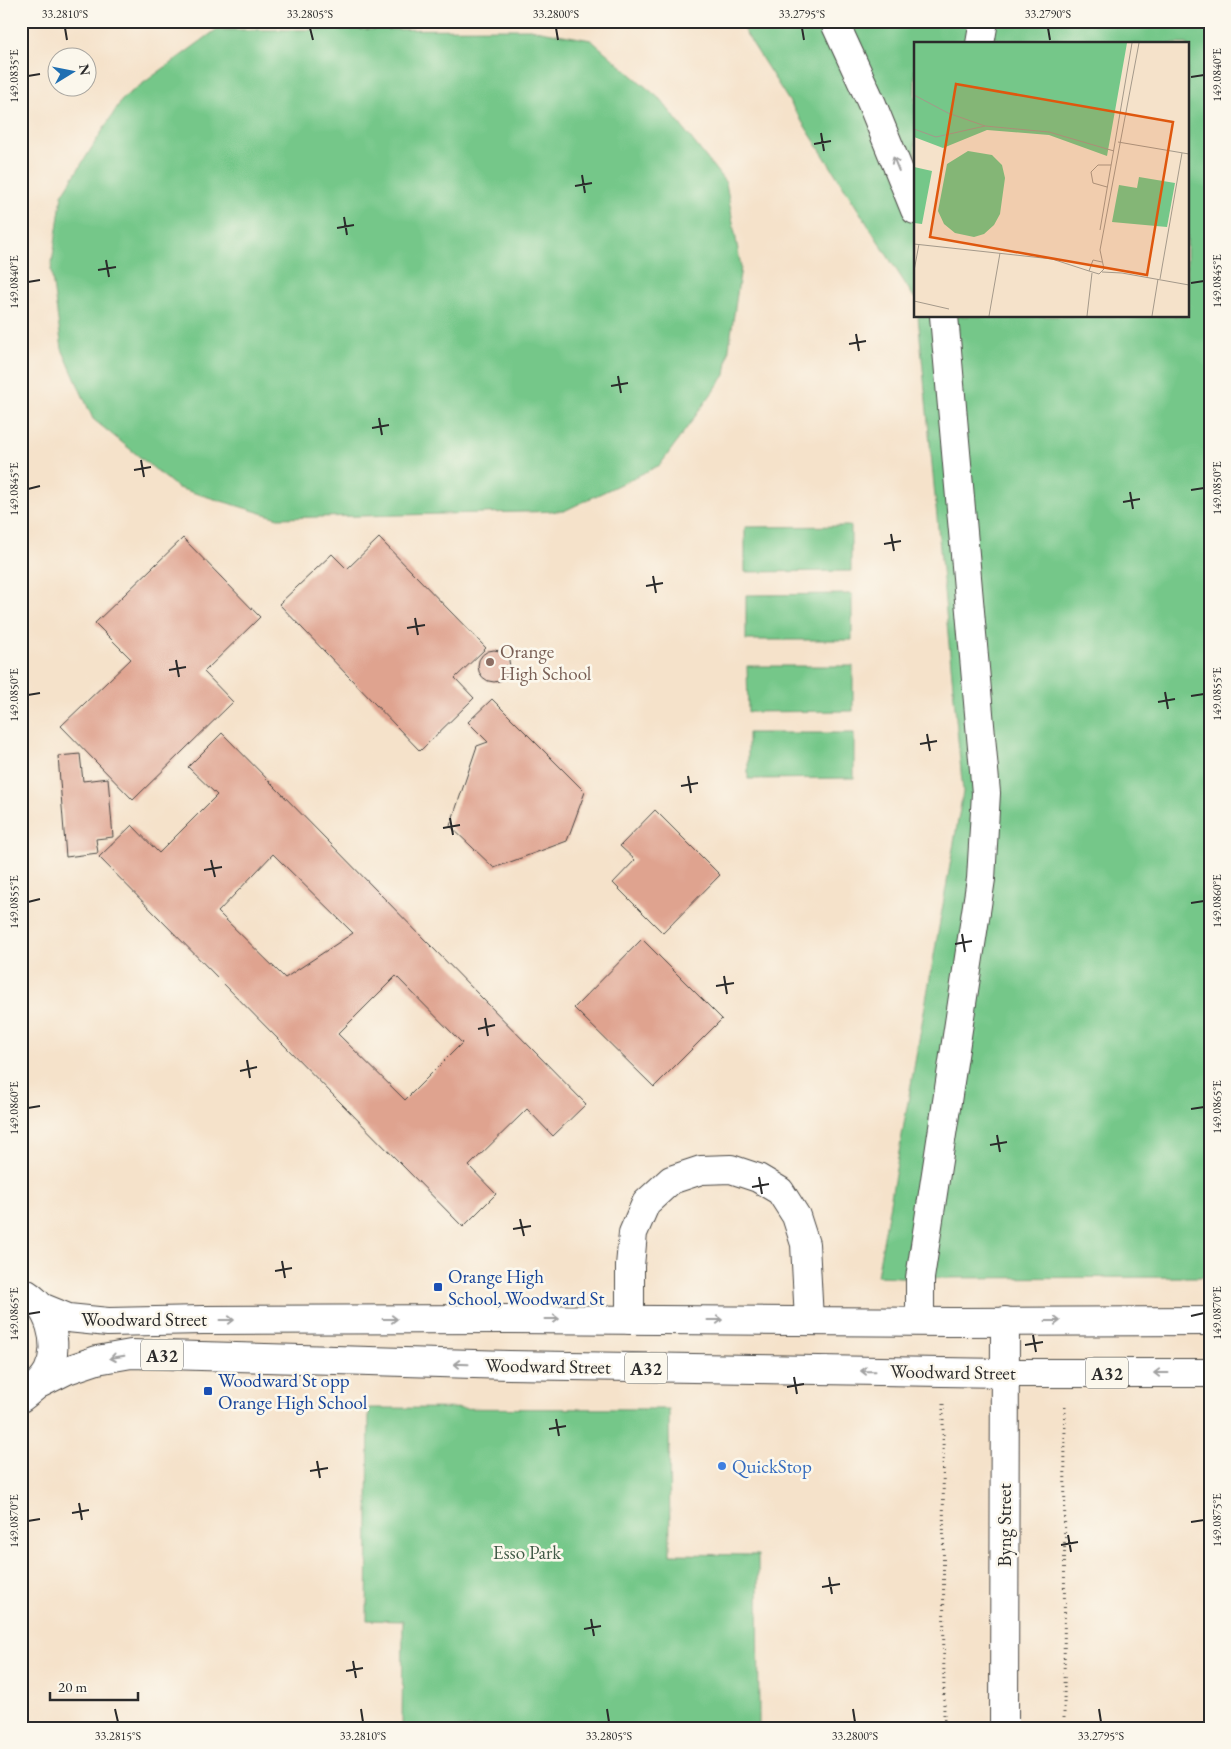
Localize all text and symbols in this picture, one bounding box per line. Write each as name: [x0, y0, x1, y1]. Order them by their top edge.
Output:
text: 33.2810°S: [42, 6, 89, 22]
text: 33.2805°S: [287, 6, 334, 22]
text: 33.2800°S: [533, 6, 580, 22]
text: 33.2795°S: [779, 6, 826, 22]
text: 33.2790°S: [1025, 6, 1072, 22]
inset map: [914, 42, 1188, 318]
north arrow: [48, 48, 98, 98]
text: 149.0840°E: [1209, 48, 1225, 102]
text: 149.0835°E: [6, 49, 22, 103]
text: N: [75, 63, 95, 78]
one-way arrow: [891, 157, 900, 172]
text: 149.0845°E: [1209, 254, 1225, 308]
text: 149.0840°E: [6, 255, 22, 309]
text: 149.0850°E: [1209, 461, 1225, 515]
text: 149.0845°E: [6, 462, 22, 516]
place label: Orange High School: [500, 639, 592, 686]
marker: Orange High School: [484, 656, 496, 668]
text: 149.0855°E: [1209, 667, 1225, 721]
text: 149.0850°E: [6, 668, 22, 722]
text: 149.0860°E: [1209, 874, 1225, 928]
text: 149.0855°E: [6, 875, 22, 929]
text: 149.0865°E: [1209, 1080, 1225, 1134]
text: 149.0860°E: [6, 1081, 22, 1135]
place label: Orange High School, Woodward St: [448, 1264, 604, 1311]
marker: Orange High School, Woodward St: [432, 1281, 444, 1293]
text: 149.0870°E: [1209, 1286, 1225, 1340]
text: 149.0865°E: [6, 1287, 22, 1341]
street label: Woodward Street: [81, 1307, 207, 1332]
one-way arrow: [382, 1314, 398, 1324]
one-way arrow: [544, 1314, 560, 1324]
one-way arrow: [219, 1315, 235, 1325]
one-way arrow: [706, 1315, 723, 1325]
one-way arrow: [1045, 1316, 1061, 1326]
road number: A32: [141, 1340, 183, 1370]
one-way arrow: [109, 1352, 125, 1362]
street label: Woodward Street: [485, 1352, 611, 1380]
road number: A32: [625, 1352, 667, 1384]
street label: Woodward Street: [890, 1358, 1016, 1386]
road number: A32: [1086, 1358, 1128, 1389]
one-way arrow: [453, 1359, 470, 1369]
one-way arrow: [860, 1366, 876, 1376]
place label: Woodward St opp Orange High School: [218, 1368, 368, 1415]
one-way arrow: [1153, 1368, 1170, 1378]
marker: Woodward St opp Orange High School: [202, 1385, 214, 1397]
place label: QuickStop: [732, 1454, 812, 1479]
marker: QuickStop: [716, 1460, 728, 1472]
street label: Byng Street: [992, 1483, 1017, 1567]
text: 149.0875°E: [1209, 1493, 1225, 1547]
text: 149.0870°E: [6, 1494, 22, 1548]
park label: Esso Park: [493, 1540, 562, 1565]
scale bar: [50, 1669, 138, 1701]
text: 20 m: [58, 1677, 87, 1696]
text: 33.2815°S: [95, 1728, 142, 1744]
text: 33.2810°S: [340, 1728, 387, 1744]
text: 33.2805°S: [586, 1728, 633, 1744]
text: 33.2800°S: [832, 1728, 879, 1744]
text: 33.2795°S: [1078, 1728, 1125, 1744]

